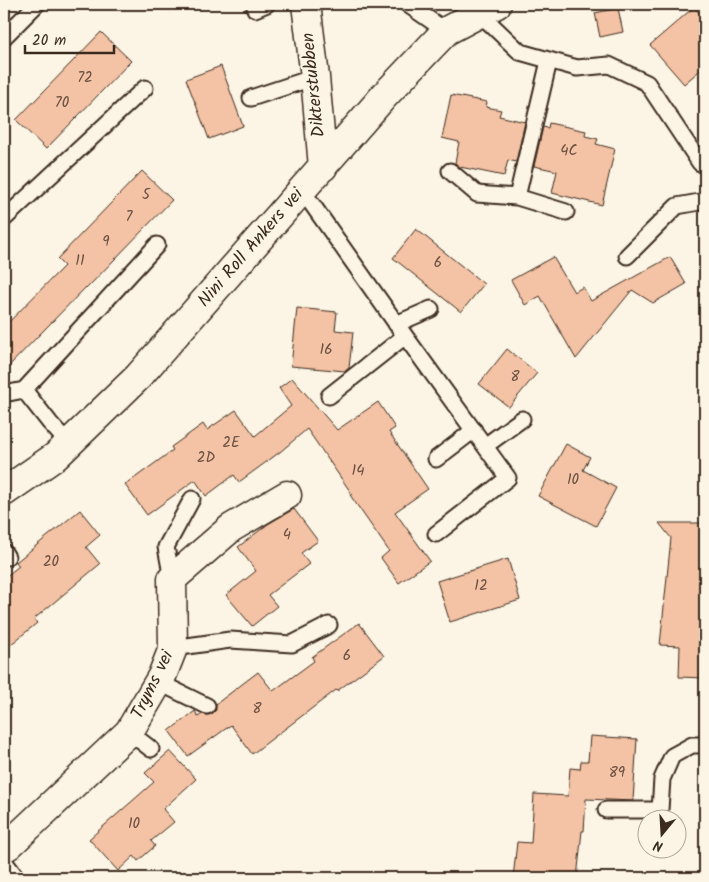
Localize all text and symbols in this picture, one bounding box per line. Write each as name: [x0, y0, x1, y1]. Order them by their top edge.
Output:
scale bar: [25, 22, 114, 54]
text: 20 m: [32, 29, 66, 53]
street label: Dikterstubben: [294, 31, 334, 139]
house number: 72: [77, 66, 93, 90]
house number: 70: [55, 91, 70, 115]
house number: 4C: [560, 139, 578, 163]
street label: Nini Roll Ankers vei: [191, 181, 312, 314]
house number: 5: [142, 183, 151, 207]
house number: 7: [126, 205, 134, 229]
house number: 9: [102, 230, 110, 254]
house number: 11: [75, 249, 85, 273]
house number: 6: [434, 251, 442, 275]
house number: 16: [319, 338, 333, 362]
house number: 8: [510, 365, 520, 389]
house number: 2E: [222, 431, 241, 455]
house number: 2D: [197, 446, 216, 470]
house number: 14: [352, 459, 364, 483]
house number: 10: [567, 468, 580, 492]
house number: 4: [283, 523, 291, 547]
house number: 20: [43, 550, 60, 574]
house number: 12: [474, 574, 488, 598]
house number: 6: [343, 644, 351, 668]
street label: Tryms vei: [124, 645, 182, 724]
house number: 8: [252, 697, 262, 721]
house number: 89: [609, 761, 626, 785]
north arrow: [636, 810, 686, 860]
house number: 10: [128, 812, 141, 836]
text: N: [651, 834, 666, 857]

